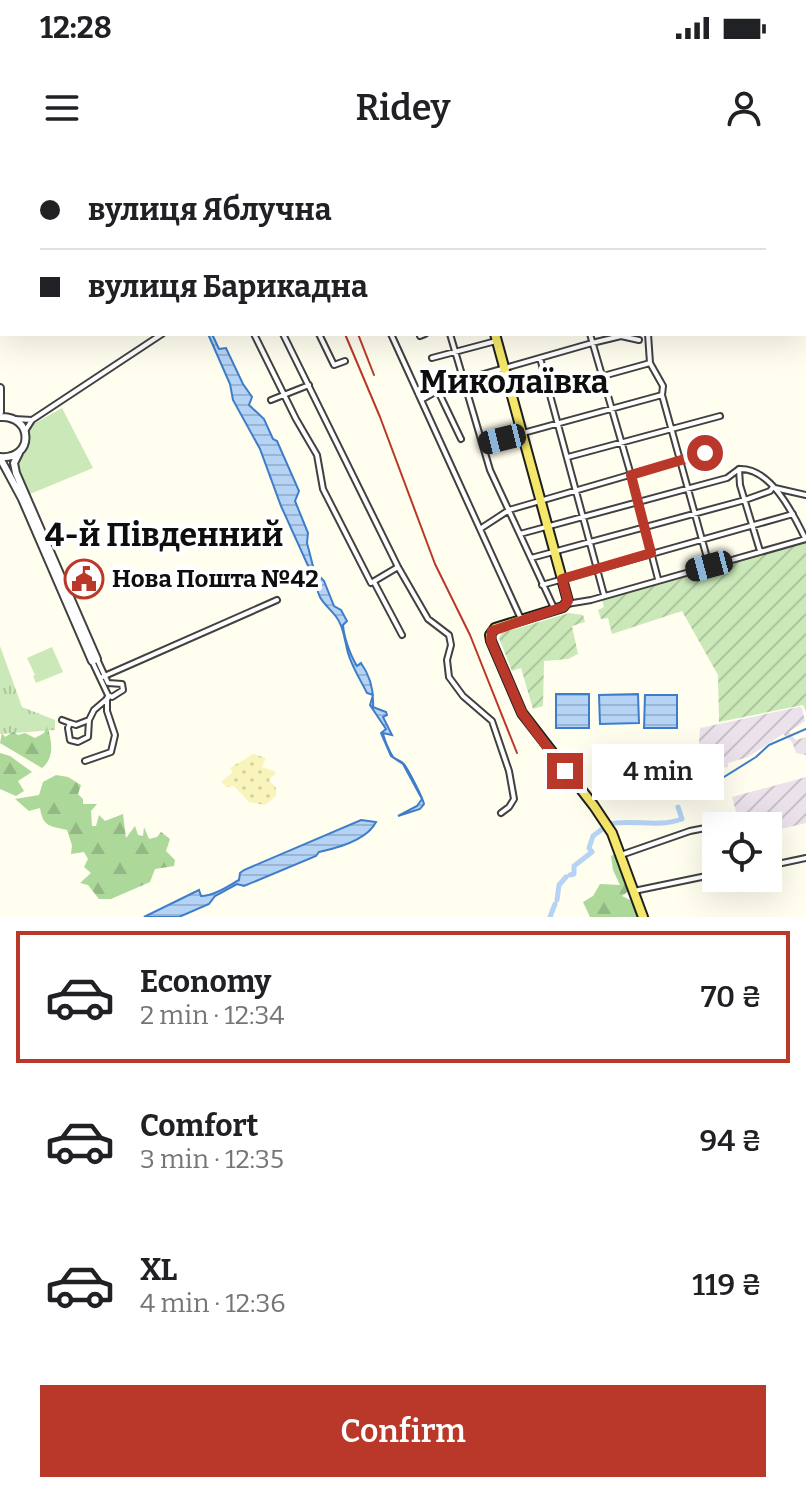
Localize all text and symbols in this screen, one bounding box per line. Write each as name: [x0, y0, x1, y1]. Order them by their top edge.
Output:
text: 12:28: [40, 10, 112, 46]
icon: menu: [40, 86, 84, 130]
text: Ridey: [355, 86, 451, 130]
icon: person: [722, 86, 766, 130]
text: вулиця Яблучна: [88, 192, 332, 228]
text: вулиця Барикадна: [88, 269, 368, 305]
district label: Миколаївка: [419, 363, 609, 401]
car: [476, 422, 528, 456]
route start: [687, 435, 723, 471]
district label: 4-й Південний: [45, 516, 283, 554]
car: [683, 548, 735, 584]
public building icon: Нова Пошта №42: [63, 558, 105, 600]
place label: Нова Пошта №42: [112, 565, 319, 593]
callout: 4 min: [593, 743, 725, 799]
route end: [547, 753, 583, 789]
text: 4 min: [623, 756, 693, 787]
map controls: [702, 812, 782, 892]
button: locate: [702, 812, 782, 892]
icon: car: [44, 961, 116, 1033]
text: Economy: [140, 964, 271, 1000]
text: 70 ₴: [701, 979, 762, 1015]
text: 2 min · 12:34: [140, 1000, 284, 1031]
icon: car: [44, 1105, 116, 1177]
text: Comfort: [140, 1108, 258, 1144]
text: 94 ₴: [699, 1123, 762, 1159]
text: 3 min · 12:35: [140, 1144, 284, 1175]
icon: car: [44, 1249, 116, 1321]
text: XL: [140, 1252, 177, 1288]
text: 119 ₴: [692, 1267, 762, 1303]
text: 4 min · 12:36: [140, 1288, 286, 1319]
button: Confirm: [40, 1385, 766, 1477]

